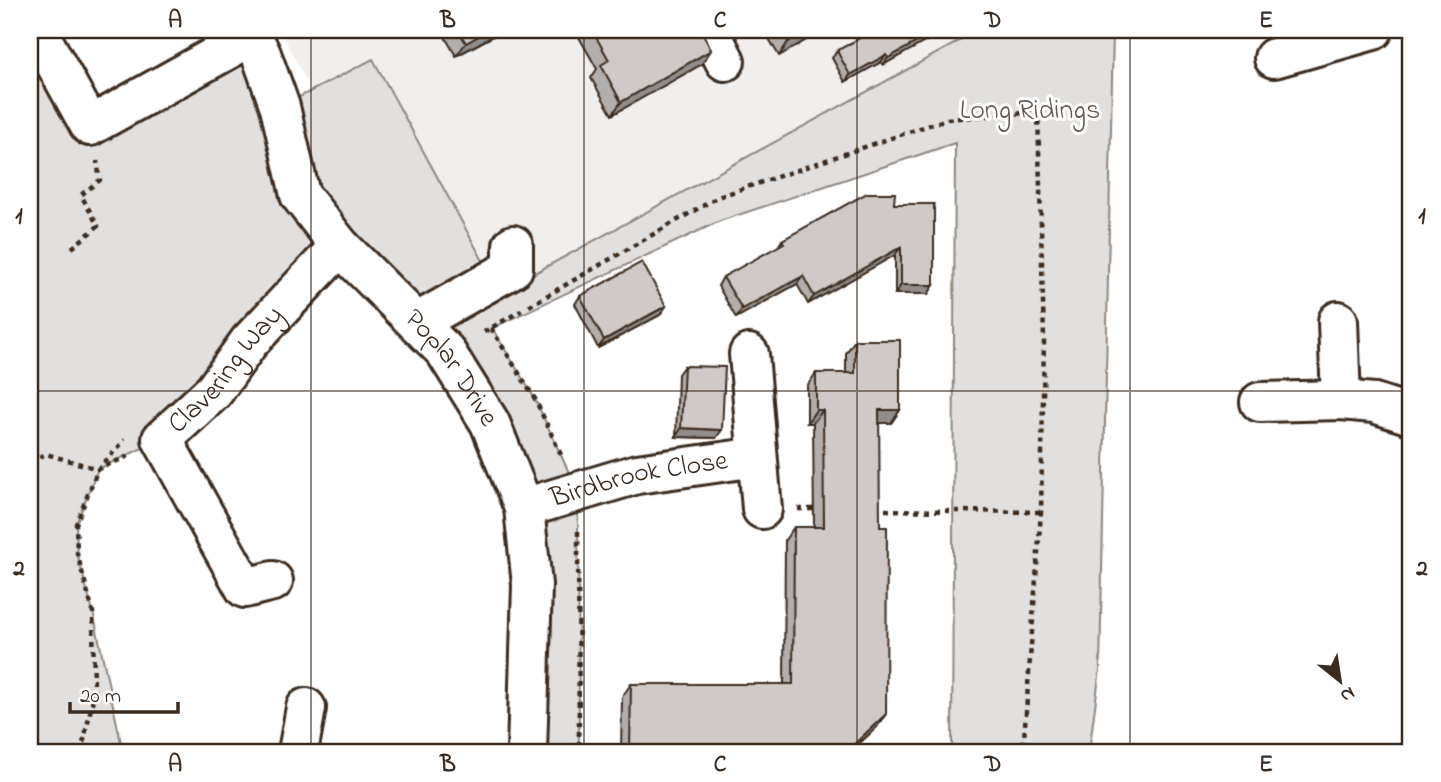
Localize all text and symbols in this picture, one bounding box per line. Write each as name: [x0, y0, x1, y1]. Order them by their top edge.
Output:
text: A: [168, 5, 182, 38]
text: B: [439, 5, 456, 38]
text: C: [714, 5, 727, 38]
text: D: [984, 5, 1001, 38]
text: E: [1259, 5, 1273, 38]
park label: Long Ridings: [960, 91, 1100, 132]
text: 1: [15, 201, 23, 234]
text: 1: [1418, 201, 1426, 234]
street label: Clavering Way: [159, 297, 294, 444]
street label: Poplar Drive: [394, 300, 508, 435]
street label: Birdbrook Close: [544, 441, 731, 520]
text: 2: [12, 553, 25, 586]
text: 2: [1415, 553, 1428, 586]
north arrow: [1304, 646, 1374, 716]
scale bar: [70, 670, 178, 714]
text: N: [1335, 679, 1360, 709]
text: 20 m: [80, 682, 121, 712]
text: A: [168, 749, 182, 782]
text: B: [439, 749, 456, 782]
text: C: [714, 749, 727, 782]
text: D: [984, 749, 1001, 782]
text: E: [1259, 749, 1273, 782]

